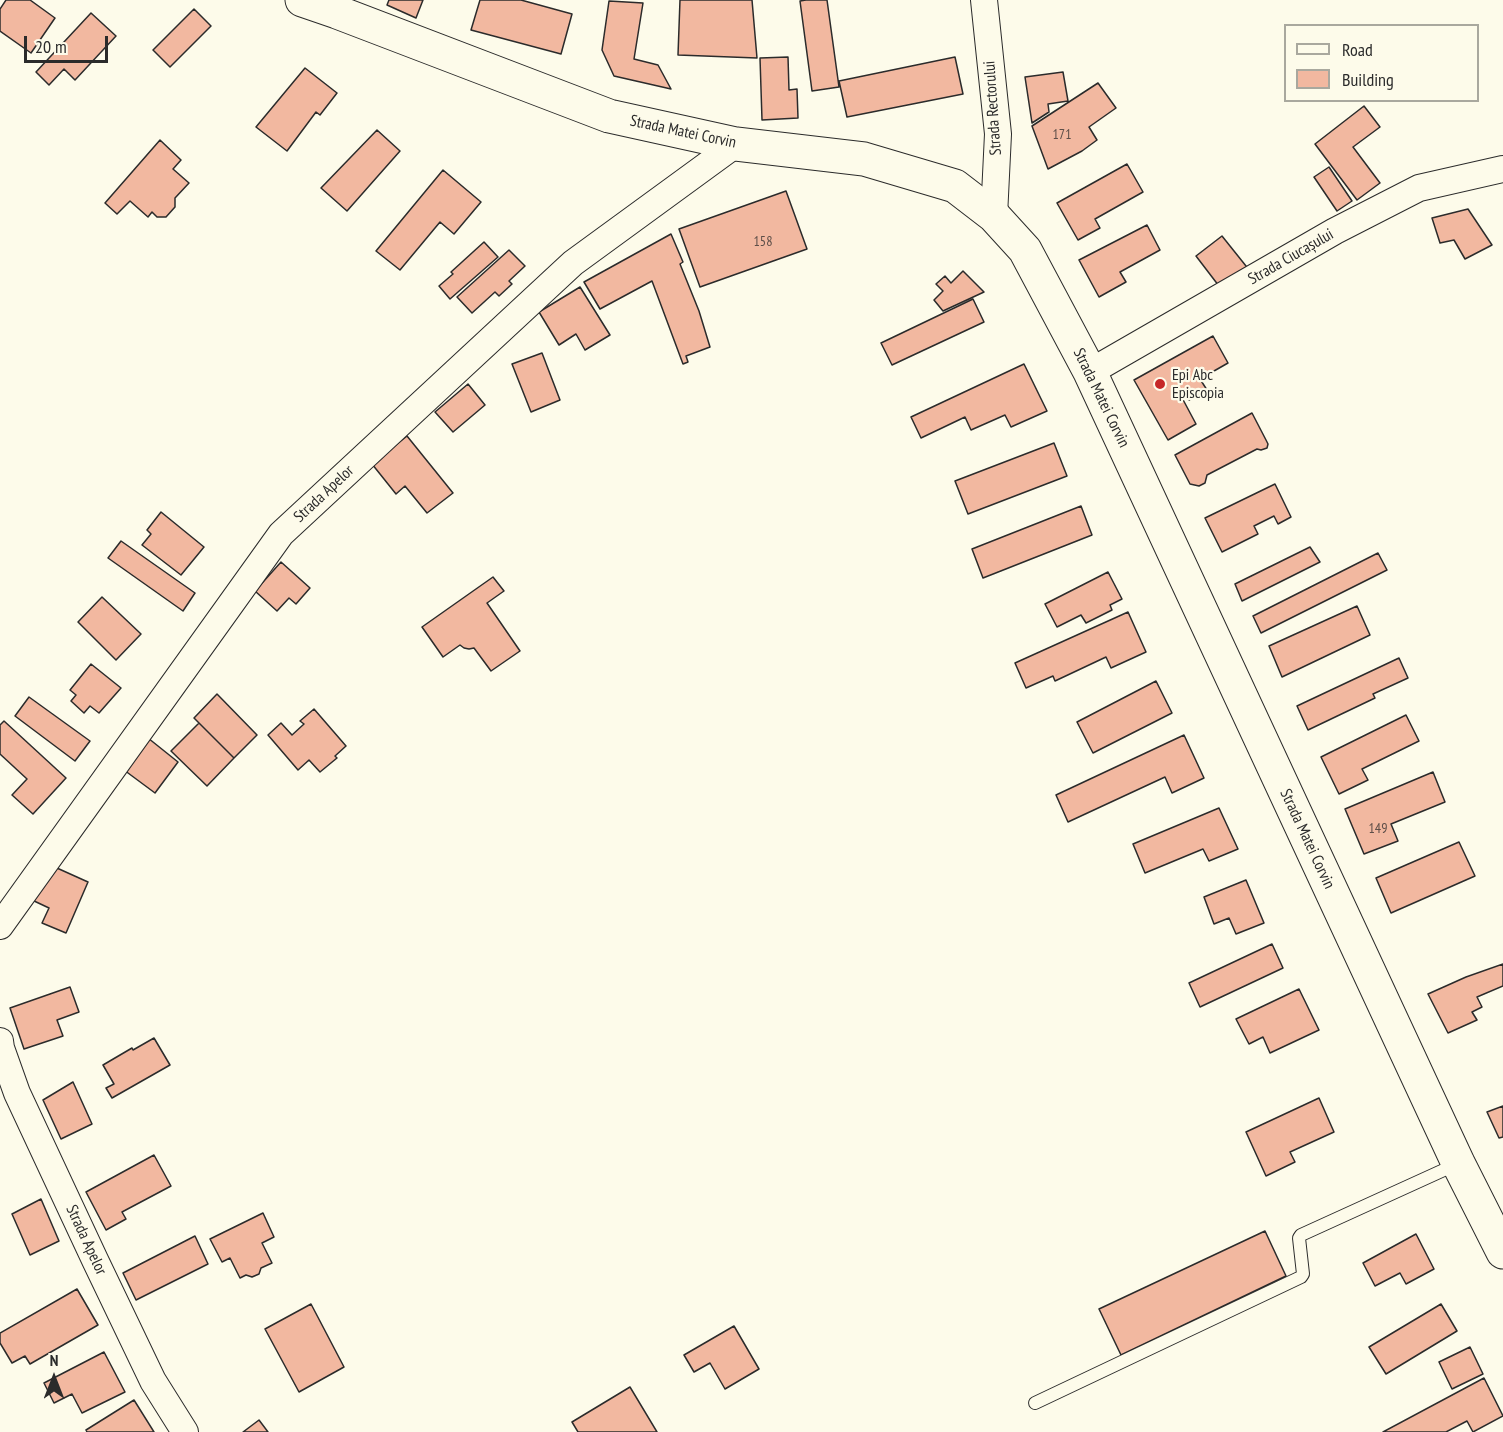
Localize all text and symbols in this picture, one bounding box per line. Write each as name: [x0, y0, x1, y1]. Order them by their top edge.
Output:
scale bar: [27, 24, 111, 62]
legend: [1284, 24, 1479, 102]
text: 20 m: [35, 35, 67, 58]
text: Road: [1342, 38, 1373, 61]
street label: Strada Rectorului: [980, 60, 1006, 156]
text: Building: [1342, 68, 1394, 91]
street label: Strada Matei Corvin: [628, 111, 738, 153]
house number: 171: [1053, 127, 1071, 143]
street label: Strada Ciucașului: [1245, 225, 1337, 289]
house number: 158: [754, 234, 772, 250]
street label: Strada Matei Corvin: [1069, 345, 1133, 451]
place label: Epi Abc Episcopia: [1172, 365, 1224, 403]
marker: Epi Abc Episcopia: [1153, 377, 1167, 391]
street label: Strada Apelor: [290, 461, 358, 527]
street label: Strada Matei Corvin: [1275, 786, 1339, 892]
house number: 149: [1369, 821, 1387, 837]
street label: Strada Apelor: [61, 1202, 111, 1278]
north arrow: [24, 1348, 84, 1408]
text: N: [50, 1350, 58, 1370]

